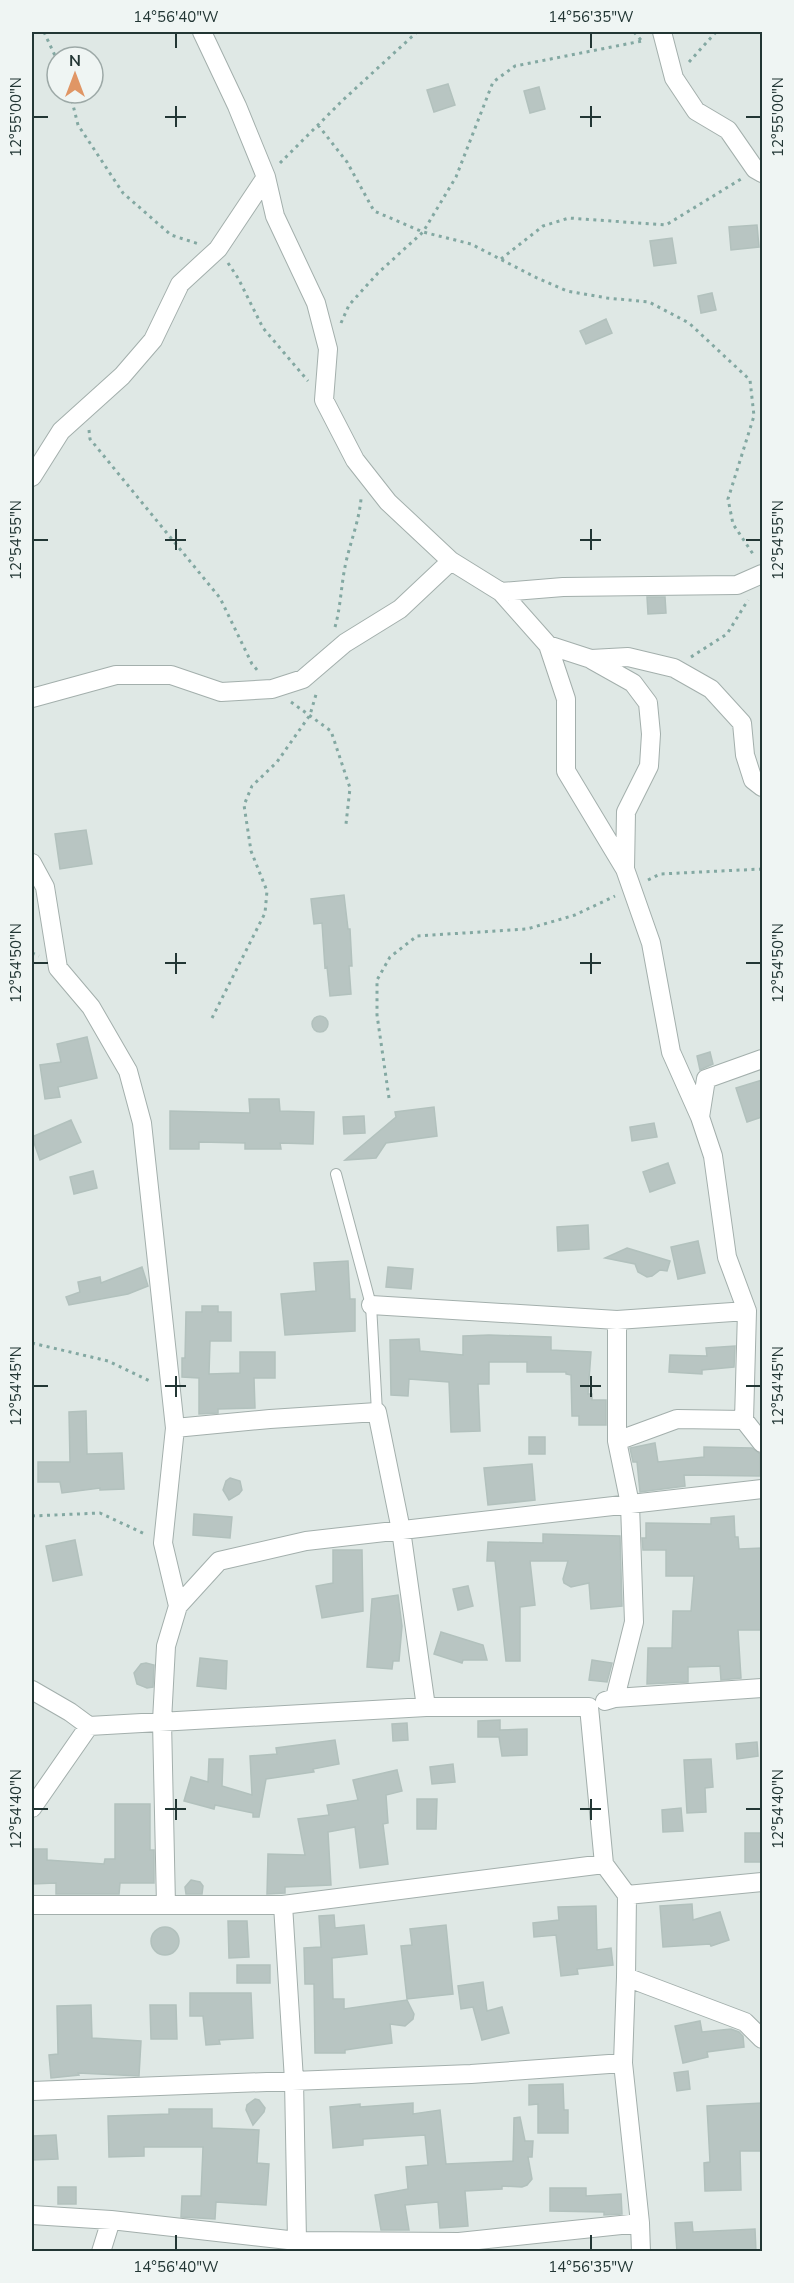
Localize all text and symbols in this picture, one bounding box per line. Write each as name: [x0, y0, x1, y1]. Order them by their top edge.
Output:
text: 14°56'40"W: [133, 7, 219, 27]
text: 14°56'35"W: [548, 7, 634, 27]
north arrow: [45, 45, 105, 105]
text: N: [69, 50, 81, 72]
text: 12°55'00"N: [6, 77, 26, 157]
text: 12°55'00"N: [768, 77, 788, 157]
text: 12°54'55"N: [6, 500, 26, 580]
text: 12°54'55"N: [768, 500, 788, 580]
text: 12°54'50"N: [6, 923, 26, 1003]
text: 12°54'50"N: [768, 923, 788, 1003]
text: 12°54'45"N: [6, 1346, 26, 1426]
text: 12°54'45"N: [768, 1346, 788, 1426]
text: 12°54'40"N: [6, 1769, 26, 1849]
text: 12°54'40"N: [768, 1769, 788, 1849]
text: 14°56'40"W: [133, 2257, 219, 2277]
text: 14°56'35"W: [548, 2257, 634, 2277]

